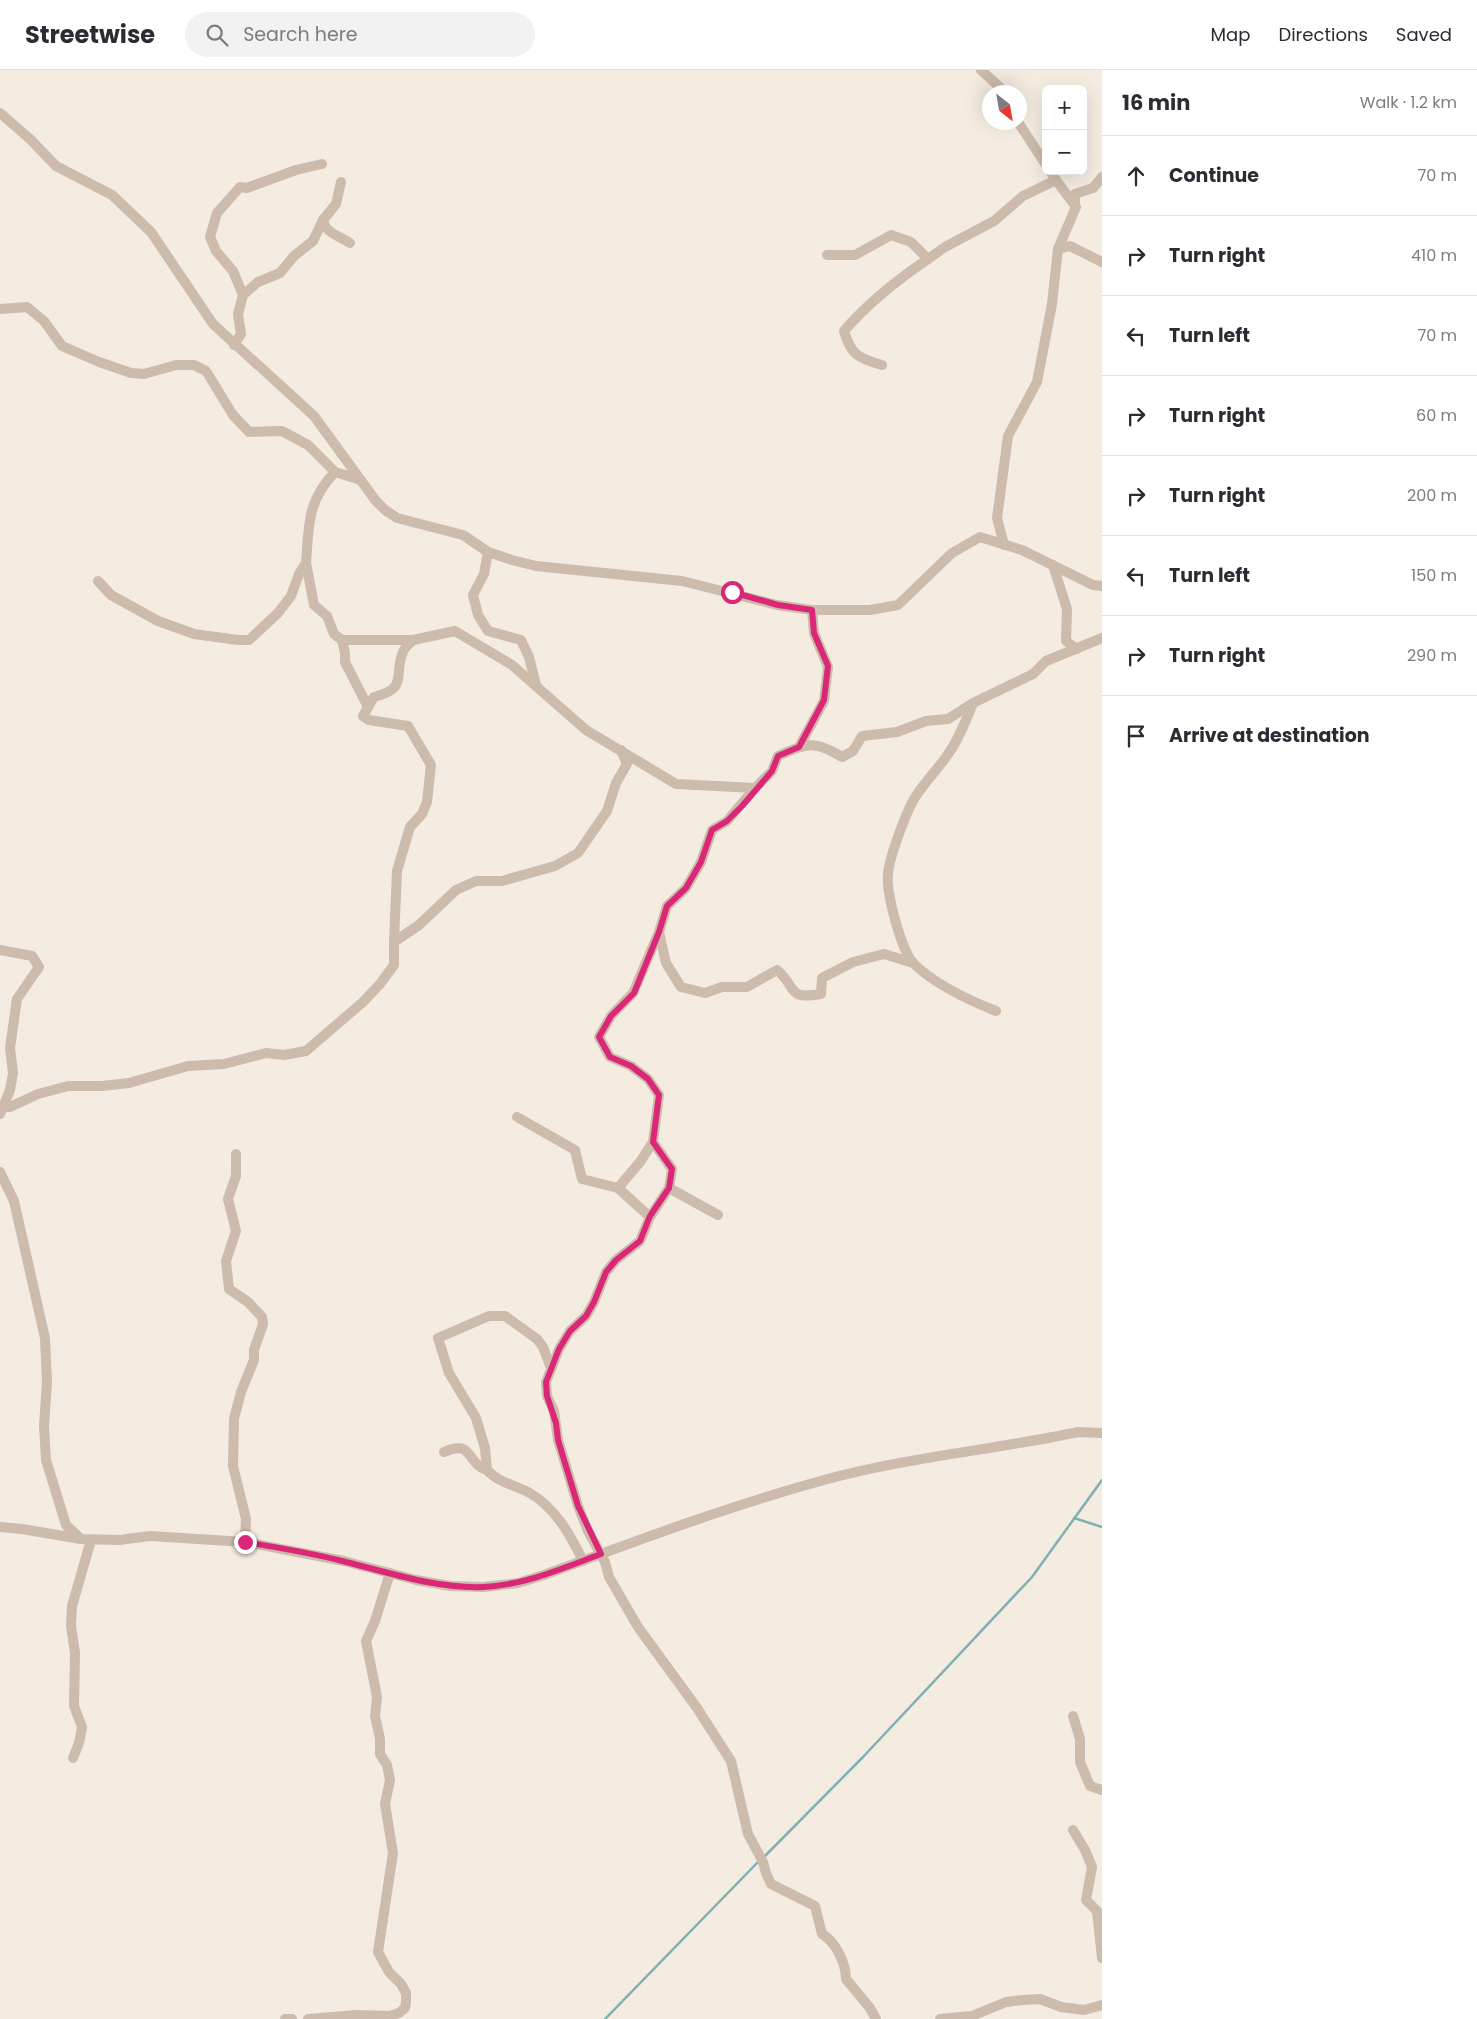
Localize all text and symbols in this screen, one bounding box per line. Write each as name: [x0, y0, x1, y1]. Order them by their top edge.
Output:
search box: [185, 12, 535, 57]
text: Streetwise: [25, 18, 155, 51]
icon: search: [203, 21, 231, 49]
text: Search here: [243, 21, 358, 48]
text: Map: [1211, 22, 1250, 47]
text: Directions: [1278, 22, 1368, 47]
text: Saved: [1396, 22, 1452, 47]
north arrow: [982, 85, 1027, 130]
map controls: [1042, 85, 1087, 175]
button: +: [1042, 85, 1087, 130]
text: 16 min: [1122, 88, 1190, 117]
text: Walk · 1.2 km: [1360, 91, 1457, 114]
button: −: [1042, 130, 1087, 175]
icon: ahead: [1122, 162, 1150, 190]
text: Continue: [1169, 162, 1259, 189]
text: 70 m: [1417, 164, 1457, 187]
icon: right: [1122, 242, 1150, 270]
text: Turn right: [1169, 242, 1265, 269]
text: 410 m: [1411, 244, 1457, 267]
icon: left: [1122, 322, 1150, 350]
text: Turn left: [1169, 322, 1250, 349]
text: 70 m: [1417, 324, 1457, 347]
icon: right: [1122, 402, 1150, 430]
text: Turn right: [1169, 402, 1265, 429]
text: 60 m: [1416, 404, 1457, 427]
icon: right: [1122, 482, 1150, 510]
text: Turn right: [1169, 482, 1265, 509]
text: 200 m: [1407, 484, 1457, 507]
icon: left: [1122, 562, 1150, 590]
text: Turn left: [1169, 562, 1250, 589]
text: 150 m: [1411, 564, 1457, 587]
route start: [721, 581, 744, 604]
icon: right: [1122, 642, 1150, 670]
text: Turn right: [1169, 642, 1265, 669]
text: 290 m: [1407, 644, 1457, 667]
icon: arrive: [1122, 722, 1150, 750]
text: Arrive at destination: [1169, 722, 1370, 749]
route end: [234, 1531, 257, 1554]

